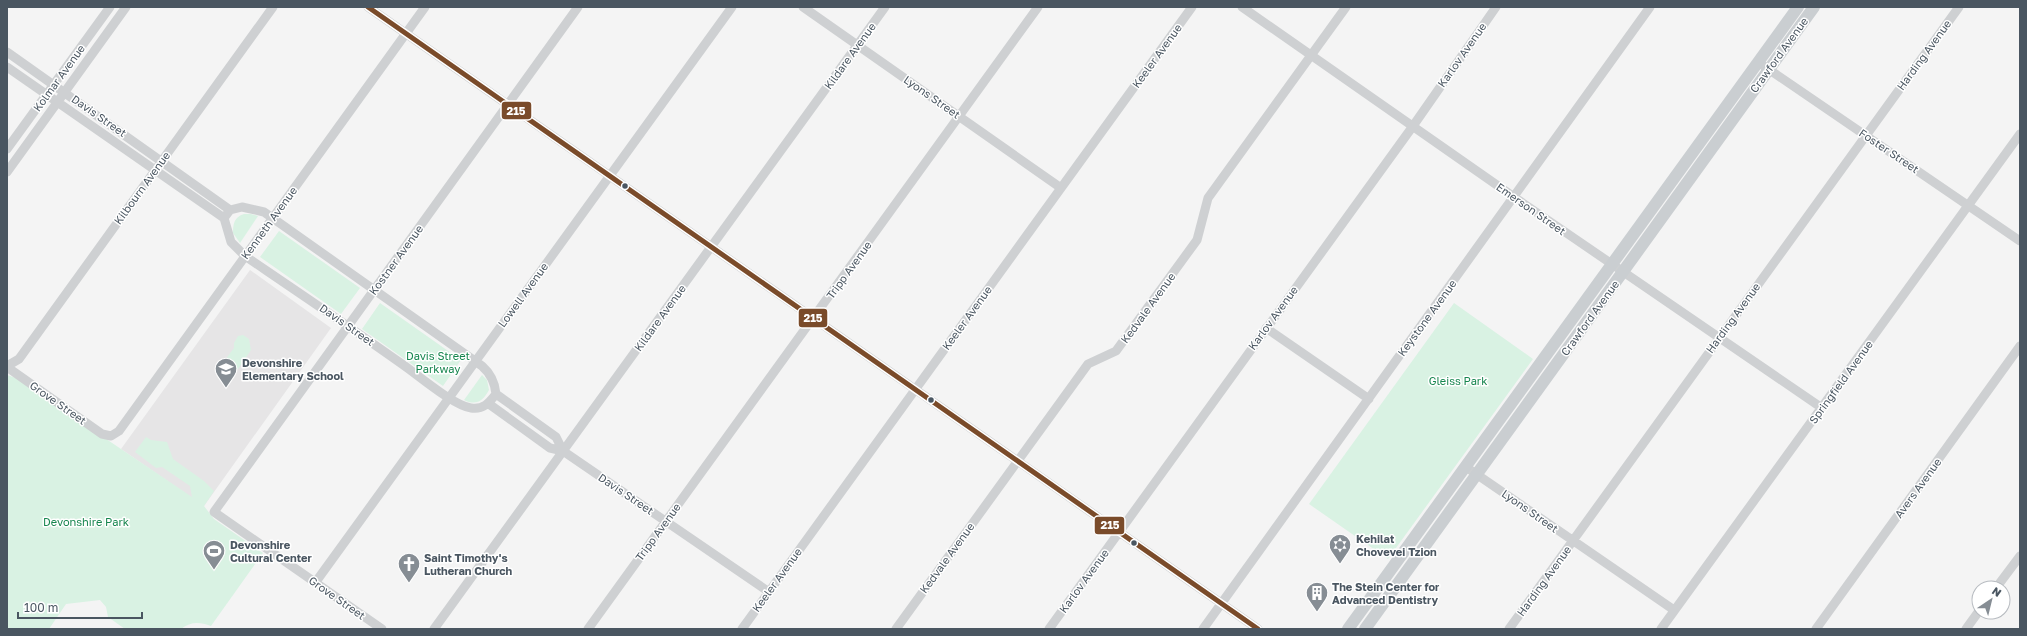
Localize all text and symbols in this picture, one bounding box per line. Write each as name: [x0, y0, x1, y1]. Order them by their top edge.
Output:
street label: Crawford Avenue: [1747, 15, 1810, 95]
street label: Harding Avenue: [1894, 17, 1953, 92]
street label: Kildare Avenue: [821, 20, 878, 92]
street label: Karlov Avenue: [1435, 20, 1489, 89]
street label: Keeler Avenue: [1129, 21, 1184, 90]
street label: Kolmar Avenue: [30, 42, 87, 114]
street label: Lyons Street: [902, 72, 963, 121]
street label: Davis Street: [69, 92, 129, 139]
line badge: 215: [501, 101, 532, 120]
text: 215: [506, 104, 526, 117]
street label: Foster Street: [1857, 126, 1922, 175]
street label: Kilbourn Avenue: [111, 149, 172, 227]
street label: Emerson Street: [1494, 180, 1568, 237]
unlabelled marker: [620, 181, 630, 191]
street label: Kenneth Avenue: [238, 184, 299, 261]
street label: Kostner Avenue: [366, 222, 425, 297]
street label: Tripp Avenue: [823, 238, 874, 301]
street label: Lowell Avenue: [495, 260, 550, 329]
street label: Kedvale Avenue: [1118, 270, 1178, 345]
street label: Keystone Avenue: [1395, 277, 1459, 358]
street label: Crawford Avenue: [1558, 278, 1621, 358]
street label: Harding Avenue: [1703, 280, 1762, 355]
street label: Kildare Avenue: [631, 282, 688, 354]
street label: Keeler Avenue: [939, 283, 994, 352]
street label: Karlov Avenue: [1245, 283, 1300, 352]
street label: Davis Street: [317, 301, 377, 348]
line badge: 215: [798, 308, 828, 328]
text: 215: [803, 311, 823, 324]
street label: Springfield Avenue: [1806, 338, 1875, 426]
park label: Davis Street Parkway: [406, 349, 470, 375]
school or university icon: Devonshire Elementary School: [213, 356, 239, 389]
place label: Devonshire Elementary School: [242, 356, 344, 382]
park label: Gleiss Park: [1429, 374, 1487, 387]
street label: Grove Street: [28, 378, 89, 427]
unlabelled marker: [926, 395, 936, 405]
street label: Avers Avenue: [1892, 455, 1944, 520]
street label: Davis Street: [596, 470, 656, 517]
street label: Lyons Street: [1500, 486, 1561, 535]
street label: Tripp Avenue: [632, 500, 683, 563]
park label: Devonshire Park: [43, 515, 129, 528]
line badge: 215: [1094, 516, 1125, 535]
text: 215: [1100, 518, 1120, 531]
street label: Kedvale Avenue: [917, 520, 977, 595]
synagogue icon: Kehilat Chovevei Tzion: [1327, 532, 1353, 565]
place label: Kehilat Chovevei Tzion: [1356, 532, 1437, 558]
sports icon: Devonshire Cultural Center: [201, 538, 227, 571]
place label: Devonshire Cultural Center: [230, 538, 313, 564]
unlabelled marker: [1129, 538, 1139, 548]
street label: Harding Avenue: [1514, 543, 1573, 618]
street label: Keeler Avenue: [749, 545, 804, 614]
street label: Karlov Avenue: [1056, 546, 1111, 615]
church icon: Saint Timothy's Lutheran Church: [396, 551, 422, 584]
place label: Saint Timothy's Lutheran Church: [424, 551, 513, 577]
street label: Grove Street: [307, 573, 368, 622]
building icon: The Stein Center for Advanced Dentistry: [1304, 580, 1330, 613]
place label: The Stein Center for Advanced Dentistry: [1332, 580, 1440, 606]
north arrow: [1971, 580, 2011, 620]
text: N: [1990, 584, 2004, 599]
scale bar: [18, 594, 142, 620]
text: 100 m: [24, 600, 58, 615]

